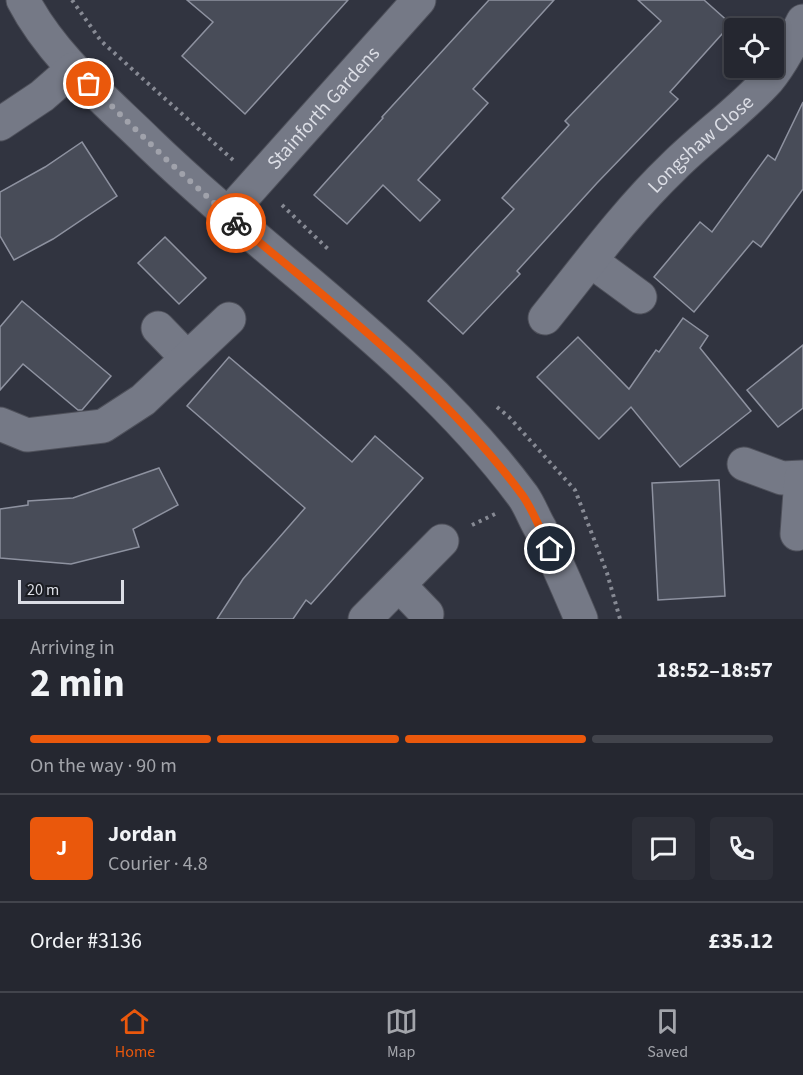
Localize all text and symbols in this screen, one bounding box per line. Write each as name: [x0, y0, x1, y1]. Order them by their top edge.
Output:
map controls: [724, 18, 784, 78]
button: locate: [724, 18, 784, 78]
street label: Stainforth Gardens: [261, 40, 386, 176]
pin: [63, 58, 114, 109]
icon: bag: [72, 67, 105, 100]
street label: Longshaw Close: [641, 89, 760, 200]
courier: [206, 193, 266, 253]
icon: bike: [220, 207, 253, 240]
pin: [524, 523, 575, 574]
icon: home: [533, 532, 566, 565]
scale bar: [18, 577, 124, 604]
text: 20 m: [27, 579, 59, 601]
text: Arriving in: [30, 634, 115, 662]
text: 18:52–18:57: [656, 654, 773, 686]
text: 2 min: [30, 656, 125, 712]
text: On the way · 90 m: [30, 752, 177, 780]
button: chat: [632, 817, 695, 880]
button: phone: [710, 817, 773, 880]
text: Jordan: [108, 818, 177, 850]
text: J: [56, 832, 67, 864]
text: Courier · 4.8: [108, 850, 208, 878]
text: Order #3136: [30, 925, 142, 957]
text: £35.12: [708, 925, 773, 957]
tab: Home: [115, 1005, 155, 1063]
tab: Map: [385, 1005, 418, 1063]
tab: Saved: [647, 1005, 688, 1063]

